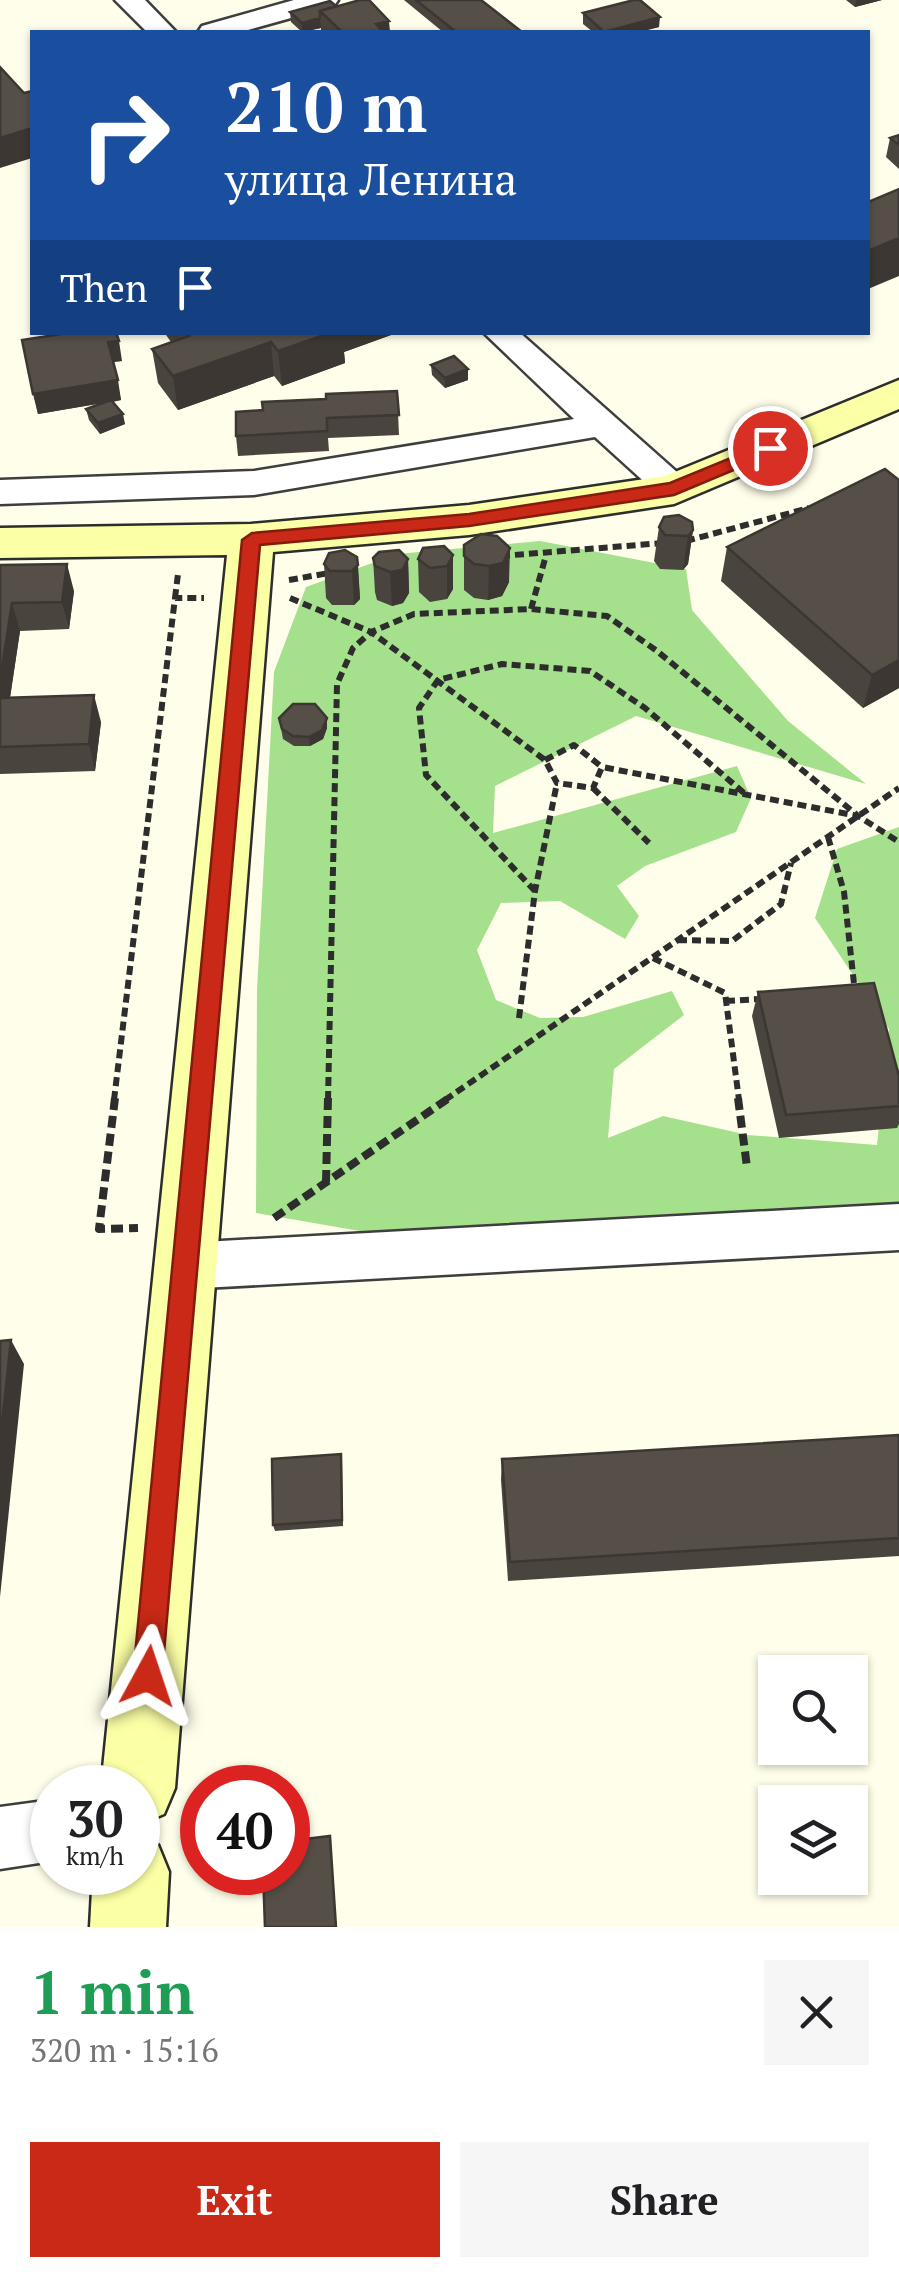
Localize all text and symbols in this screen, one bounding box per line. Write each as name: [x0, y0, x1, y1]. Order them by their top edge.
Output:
text: 210 m: [225, 59, 427, 152]
icon: right: [60, 70, 190, 200]
text: улица Ленина: [225, 148, 517, 208]
icon: arrive: [168, 260, 223, 315]
text: Then: [60, 263, 148, 313]
pin: [728, 406, 813, 491]
icon: arrive: [743, 421, 798, 476]
position arrow: [96, 1624, 200, 1728]
map controls: [758, 1655, 868, 1895]
button: search: [758, 1655, 868, 1765]
speed limit sign: 40: [180, 1765, 310, 1895]
text: 30: [67, 1785, 123, 1851]
button: layers: [758, 1785, 868, 1895]
text: km/h: [66, 1839, 124, 1872]
text: 1 min: [30, 1952, 194, 2031]
button: close: [764, 1960, 869, 2065]
text: 320 m · 15:16: [30, 2029, 218, 2071]
button: Exit: [30, 2142, 440, 2257]
button: Share: [460, 2142, 869, 2257]

